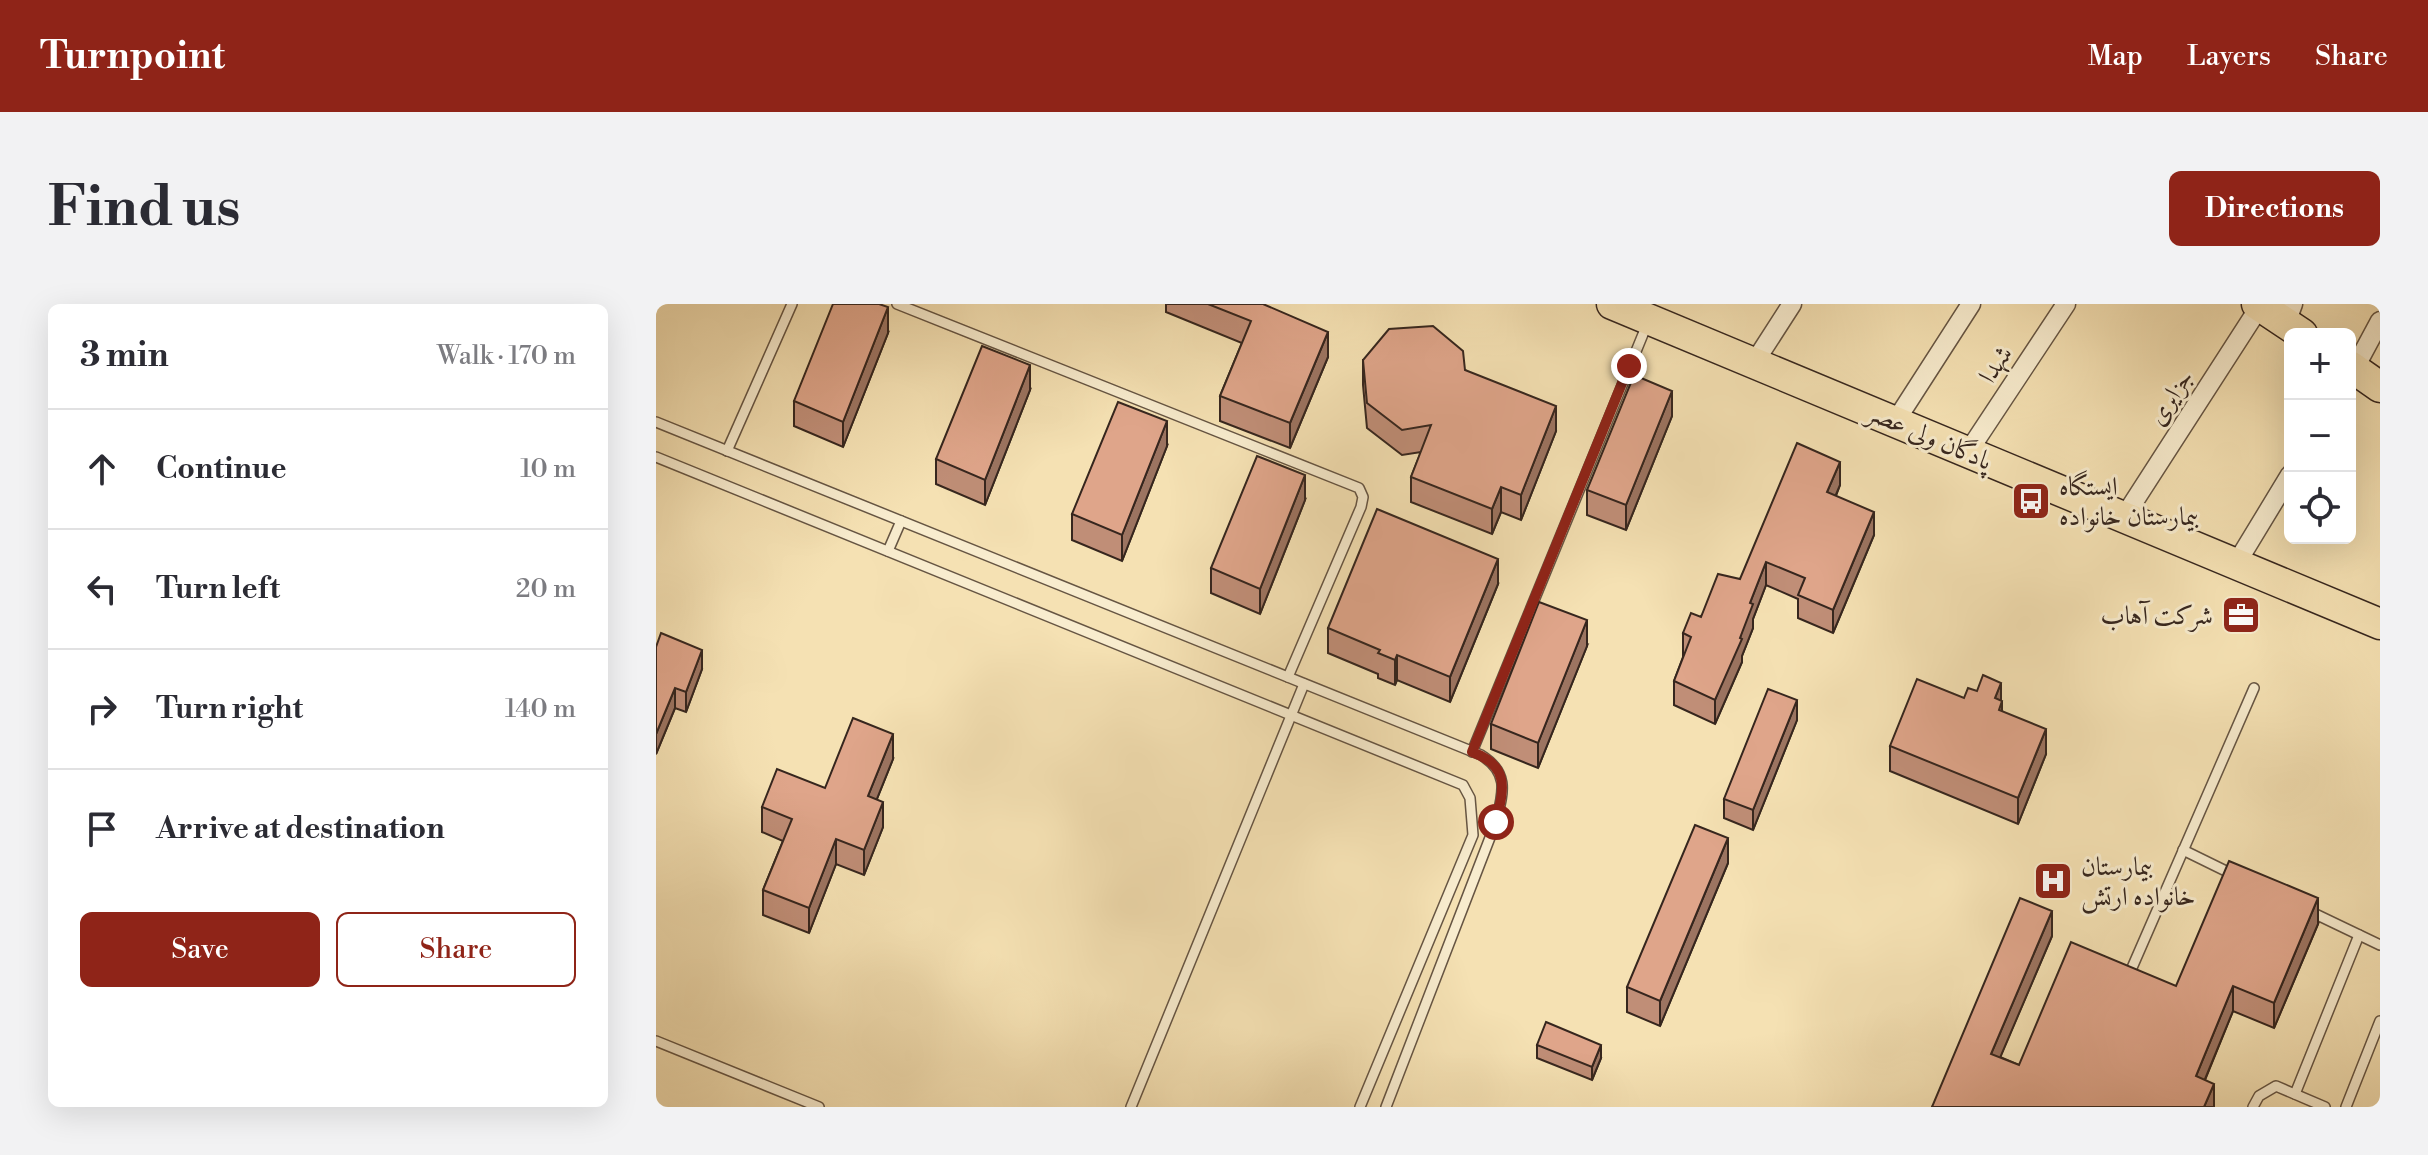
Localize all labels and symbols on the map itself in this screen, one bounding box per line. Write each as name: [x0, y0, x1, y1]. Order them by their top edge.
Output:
street label: شهدا: [1972, 340, 2020, 390]
route end: [1611, 348, 1647, 384]
street label: جزایری: [2141, 363, 2201, 432]
street label: پادگان ولی عصر: [1859, 395, 1998, 480]
place label: ایستگاه بیمارستان خانواده: [2059, 470, 2199, 533]
bus stop icon: ایستگاه بیمارستان خانواده: [2010, 480, 2052, 522]
office icon: شرکت آهاب: [2220, 594, 2262, 636]
place label: شرکت آهاب: [2101, 600, 2213, 632]
route start: [1478, 804, 1514, 840]
place label: بیمارستان خانواده ارتش: [2081, 851, 2196, 914]
hospital icon: بیمارستان خانواده ارتش: [2032, 860, 2074, 902]

